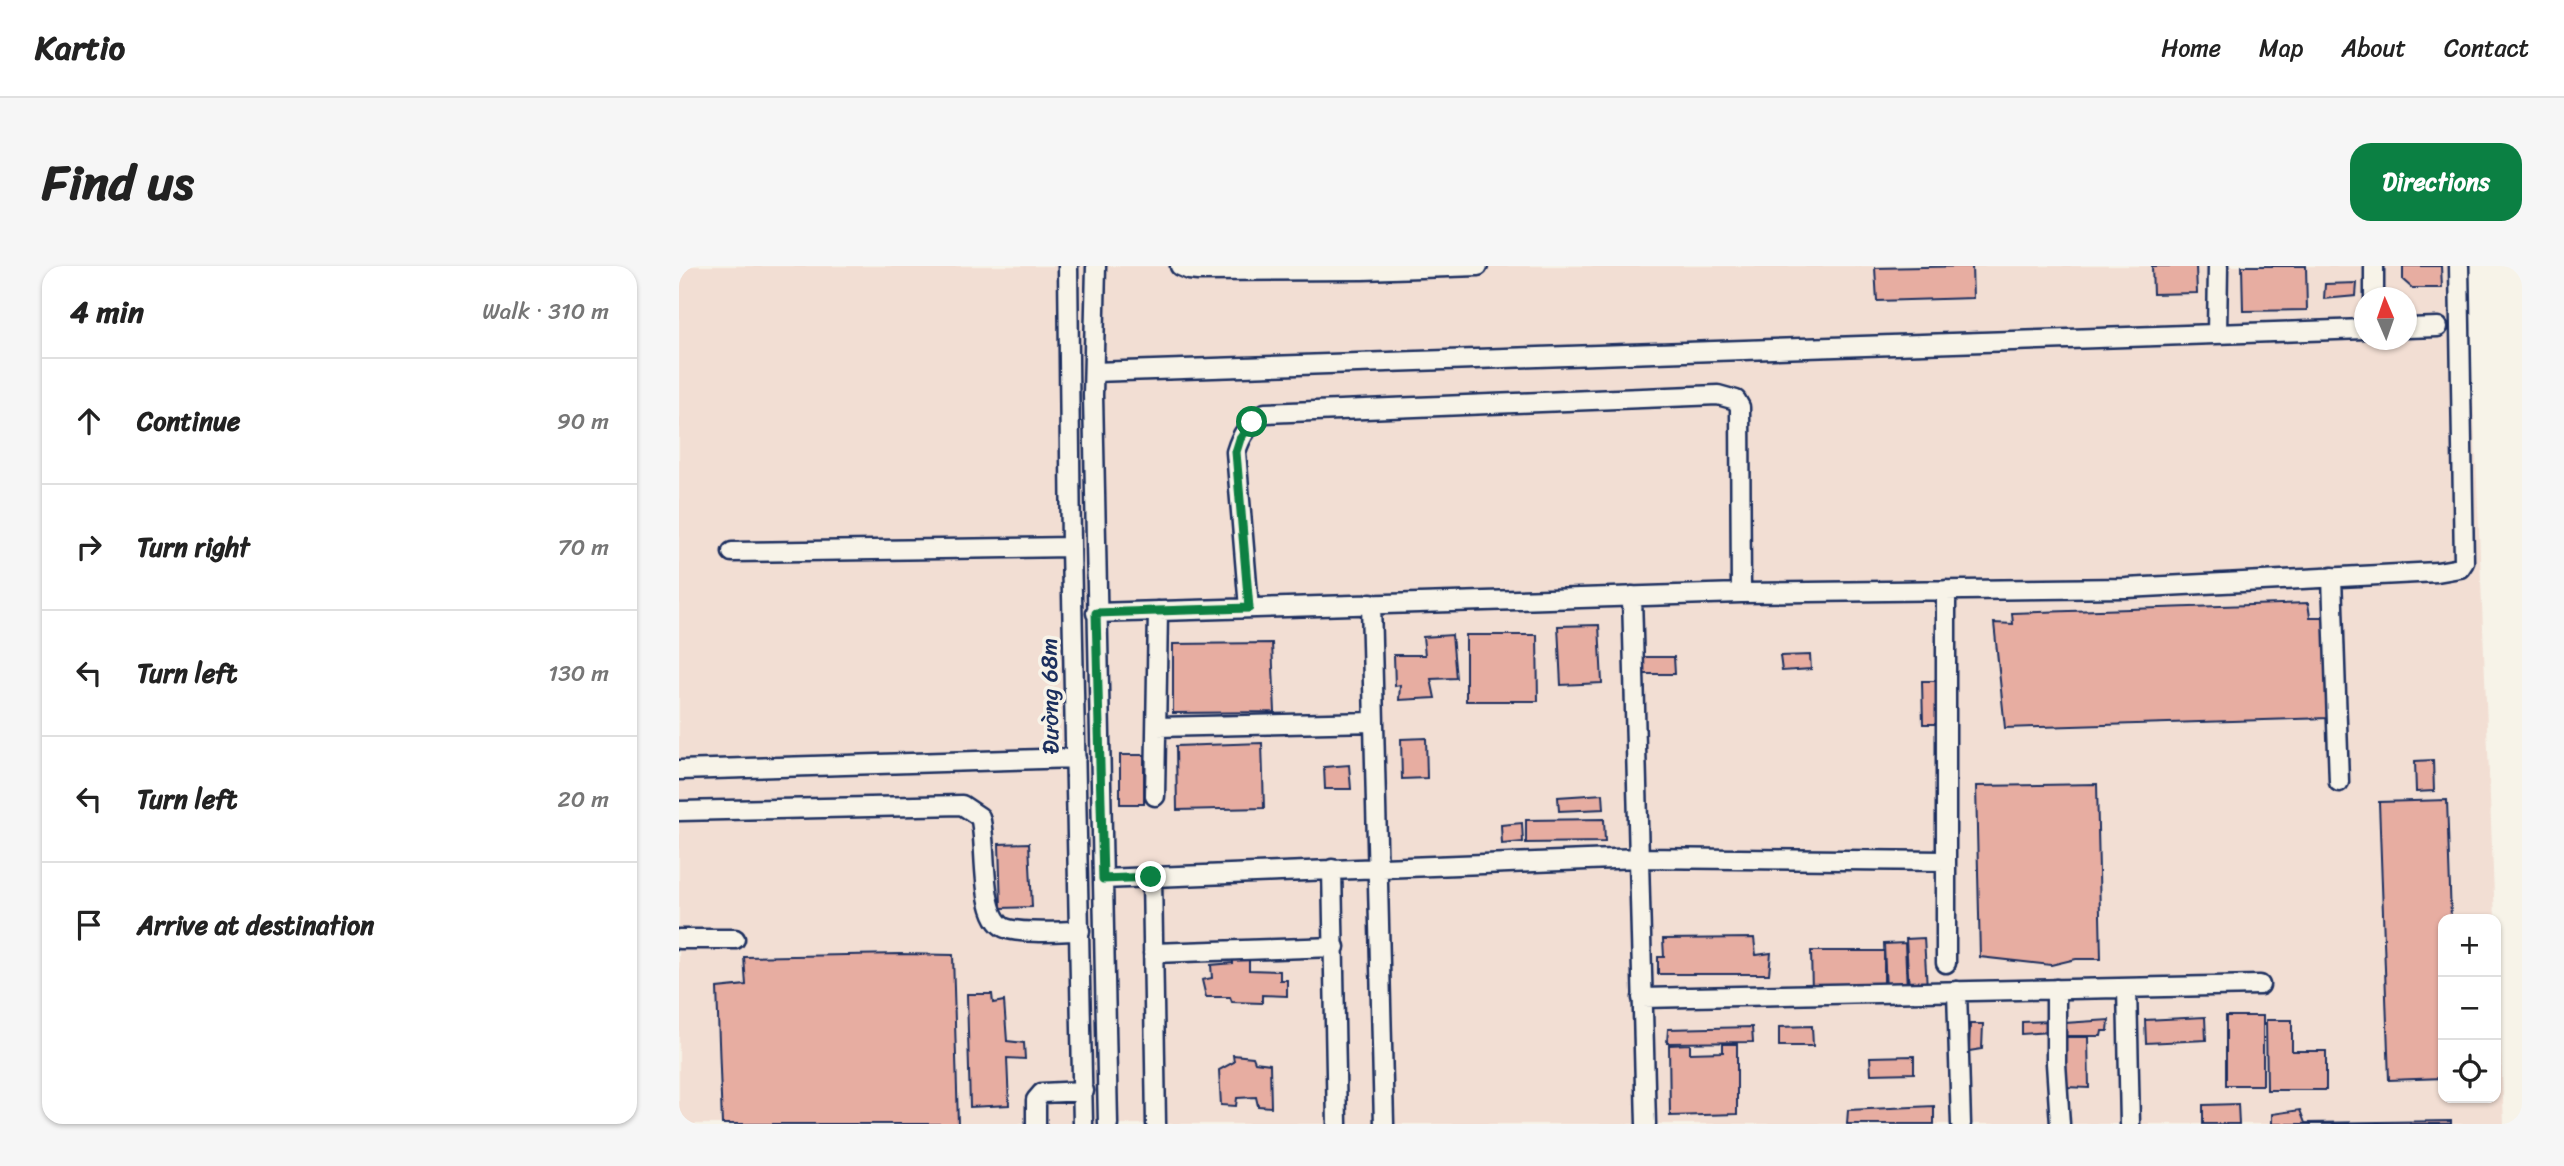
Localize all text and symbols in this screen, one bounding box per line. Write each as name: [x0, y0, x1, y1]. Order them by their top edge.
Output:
text: Kartio: [35, 19, 125, 77]
text: Home: [2161, 27, 2221, 69]
text: Map: [2259, 27, 2303, 69]
text: About: [2341, 27, 2406, 69]
text: Contact: [2444, 27, 2529, 69]
text: Find us: [42, 139, 194, 226]
button: Directions: [2350, 143, 2522, 221]
text: 4 min: [70, 285, 144, 339]
north arrow: [2354, 287, 2417, 350]
text: Walk · 310 m: [482, 291, 609, 332]
text: Continue: [137, 398, 240, 444]
text: 90 m: [557, 401, 609, 442]
icon: ahead: [70, 402, 108, 440]
route start: [1236, 406, 1267, 437]
text: Turn right: [137, 524, 250, 570]
text: 70 m: [558, 527, 609, 568]
icon: right: [70, 528, 108, 566]
street label: Đường 68m: [1028, 638, 1072, 754]
text: Turn left: [137, 650, 237, 696]
text: 130 m: [548, 653, 609, 694]
icon: left: [70, 654, 108, 692]
text: Turn left: [137, 776, 237, 822]
text: 20 m: [558, 779, 609, 820]
icon: left: [70, 780, 108, 818]
route end: [1135, 861, 1166, 892]
text: Arrive at destination: [137, 902, 374, 948]
icon: arrive: [70, 906, 108, 944]
map controls: [2438, 914, 2501, 1103]
button: +: [2438, 914, 2501, 977]
button: −: [2438, 977, 2501, 1040]
button: locate: [2438, 1040, 2501, 1103]

